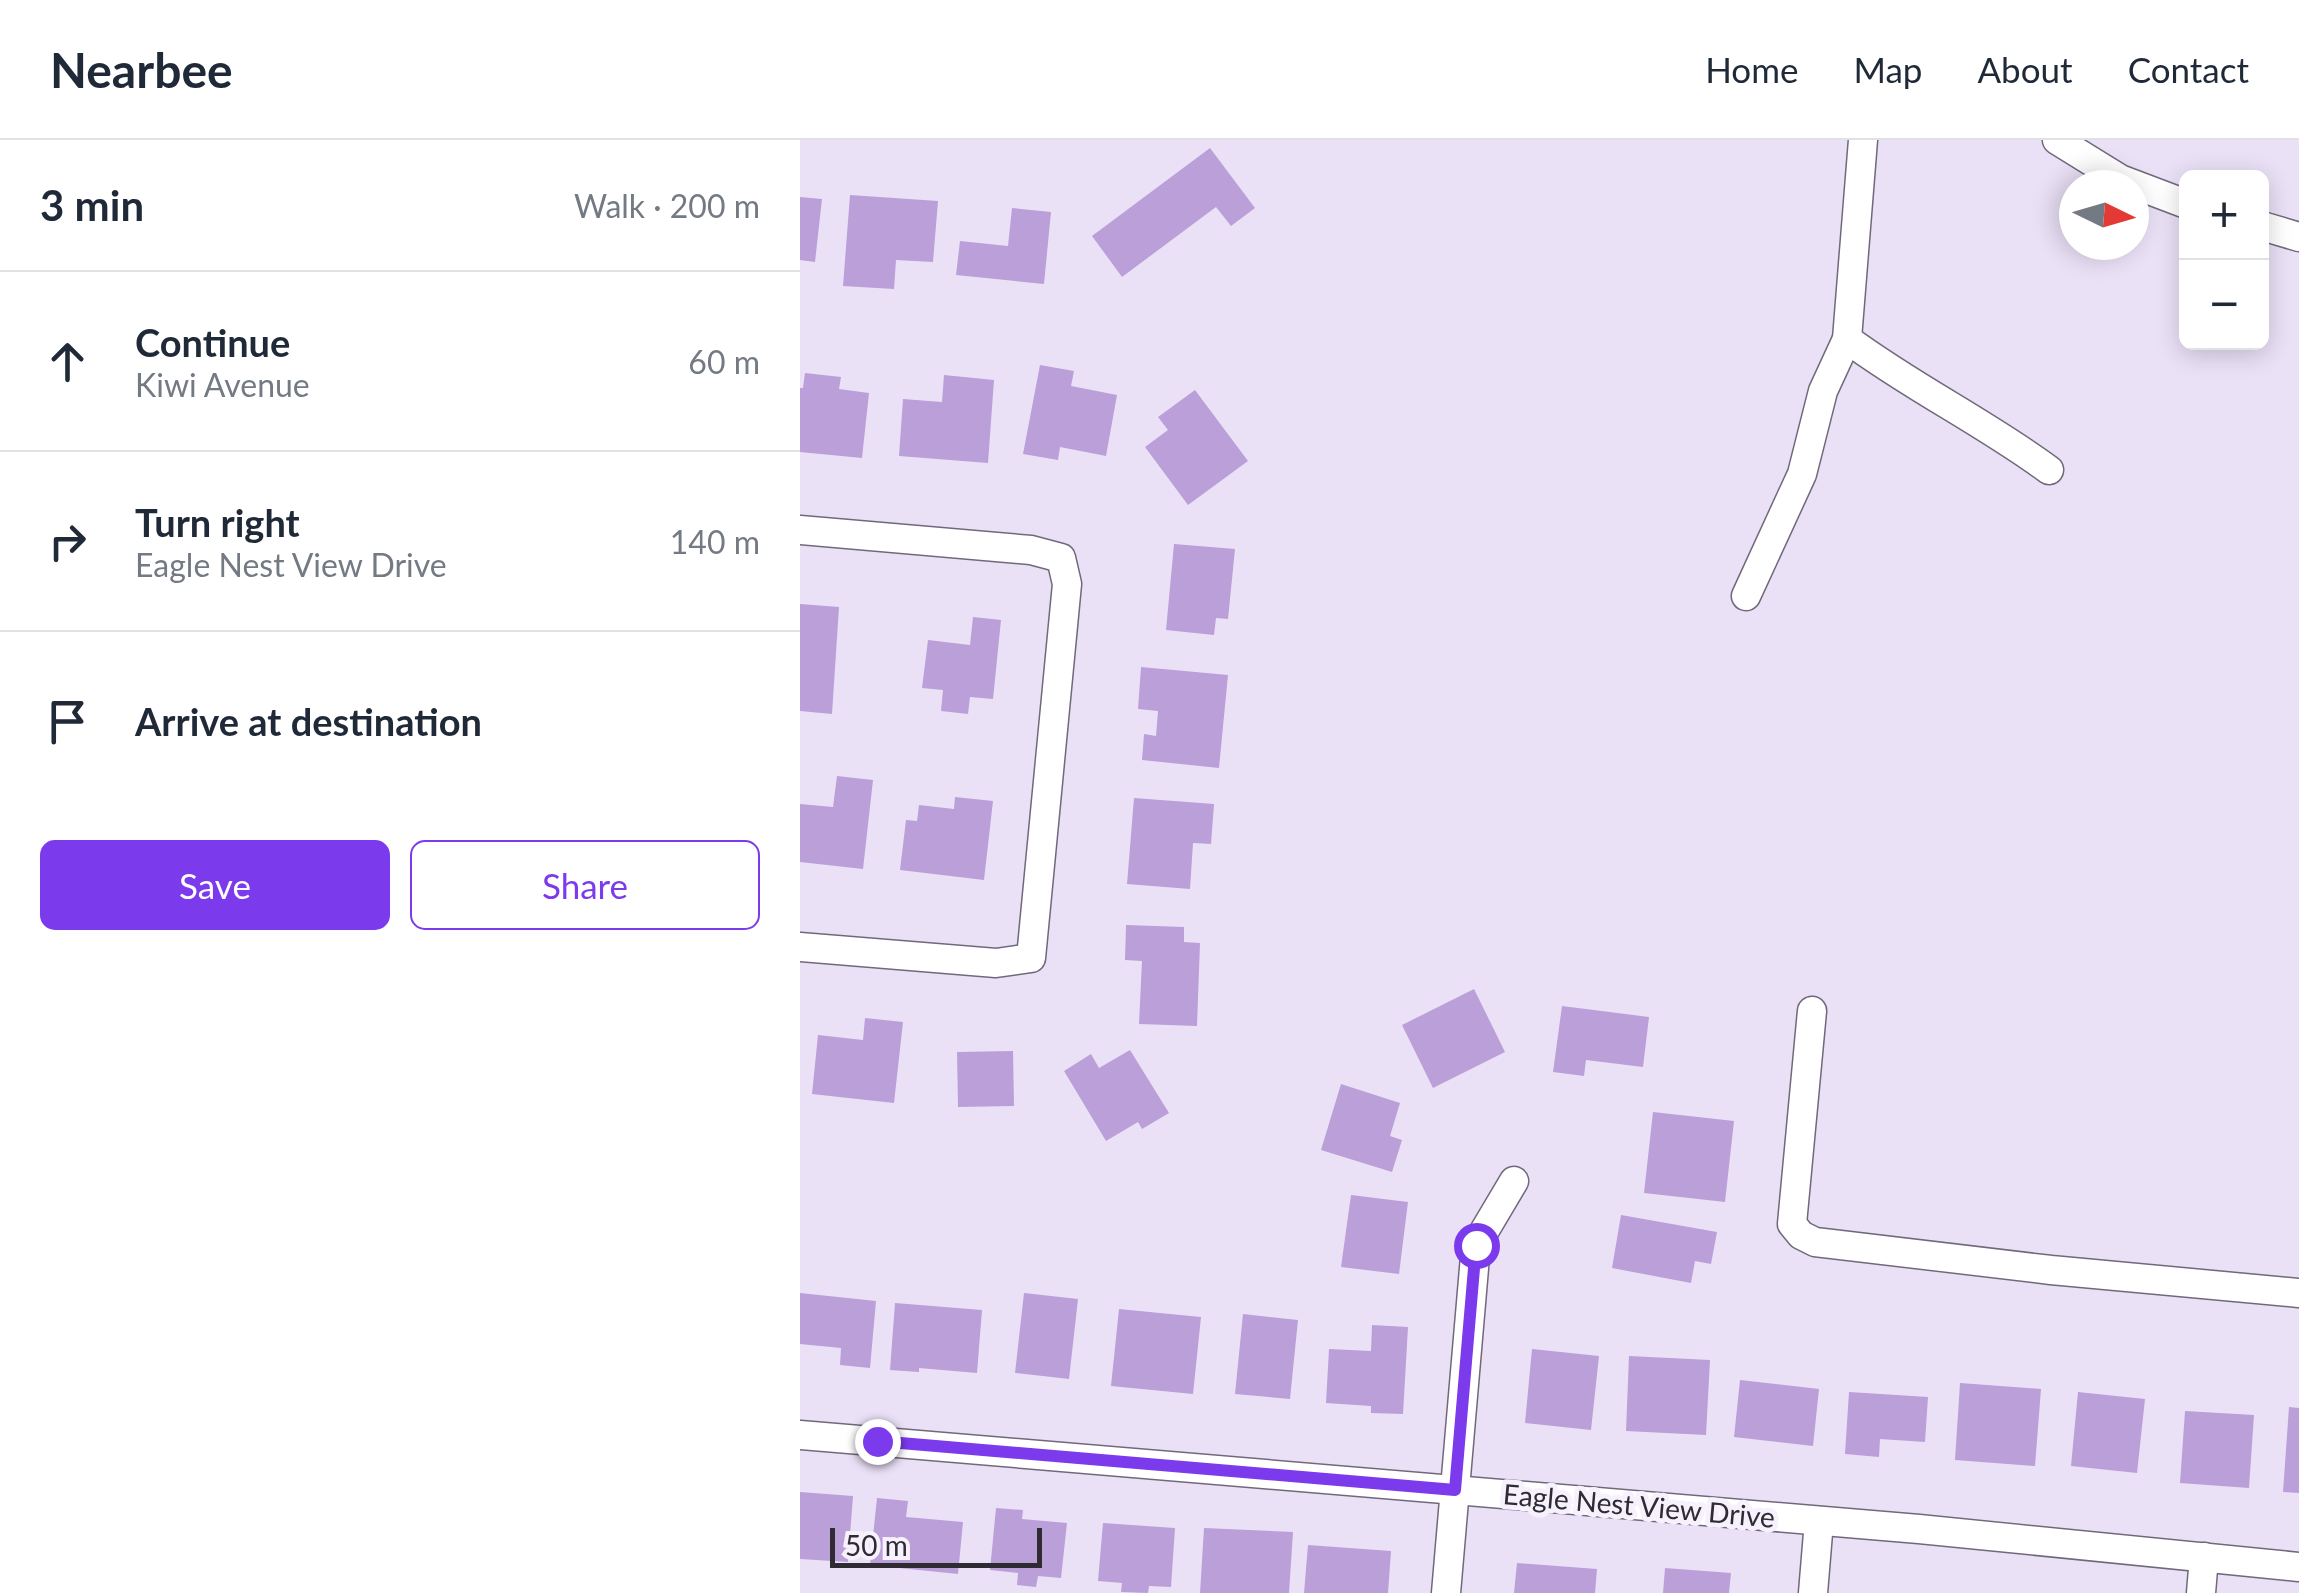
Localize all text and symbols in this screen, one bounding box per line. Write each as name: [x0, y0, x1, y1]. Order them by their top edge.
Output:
text: Nearbee: [50, 41, 233, 98]
text: Home: [1705, 48, 1798, 90]
text: Map: [1853, 48, 1922, 90]
text: About: [1977, 48, 2073, 90]
text: Contact: [2128, 48, 2249, 90]
north arrow: [2059, 170, 2149, 260]
map controls: [2179, 170, 2269, 350]
button: +: [2179, 170, 2269, 260]
text: 3 min: [40, 180, 144, 230]
text: Walk · 200 m: [574, 186, 760, 225]
button: −: [2179, 260, 2269, 350]
text: Continue: [135, 319, 290, 365]
icon: ahead: [40, 334, 95, 389]
text: 60 m: [688, 342, 760, 381]
text: Kiwi Avenue: [135, 365, 310, 404]
text: Turn right: [135, 499, 300, 545]
icon: right: [40, 514, 95, 569]
text: 140 m: [670, 522, 760, 561]
text: Eagle Nest View Drive: [135, 545, 447, 584]
icon: arrive: [40, 694, 95, 749]
text: Arrive at destination: [135, 698, 482, 744]
button: Save: [40, 840, 390, 930]
button: Share: [410, 840, 760, 930]
route start: [1454, 1223, 1500, 1269]
route end: [855, 1419, 901, 1465]
street label: Eagle Nest View Drive: [1502, 1476, 1776, 1534]
scale bar: [830, 1523, 1042, 1568]
text: 50 m: [845, 1528, 908, 1562]

